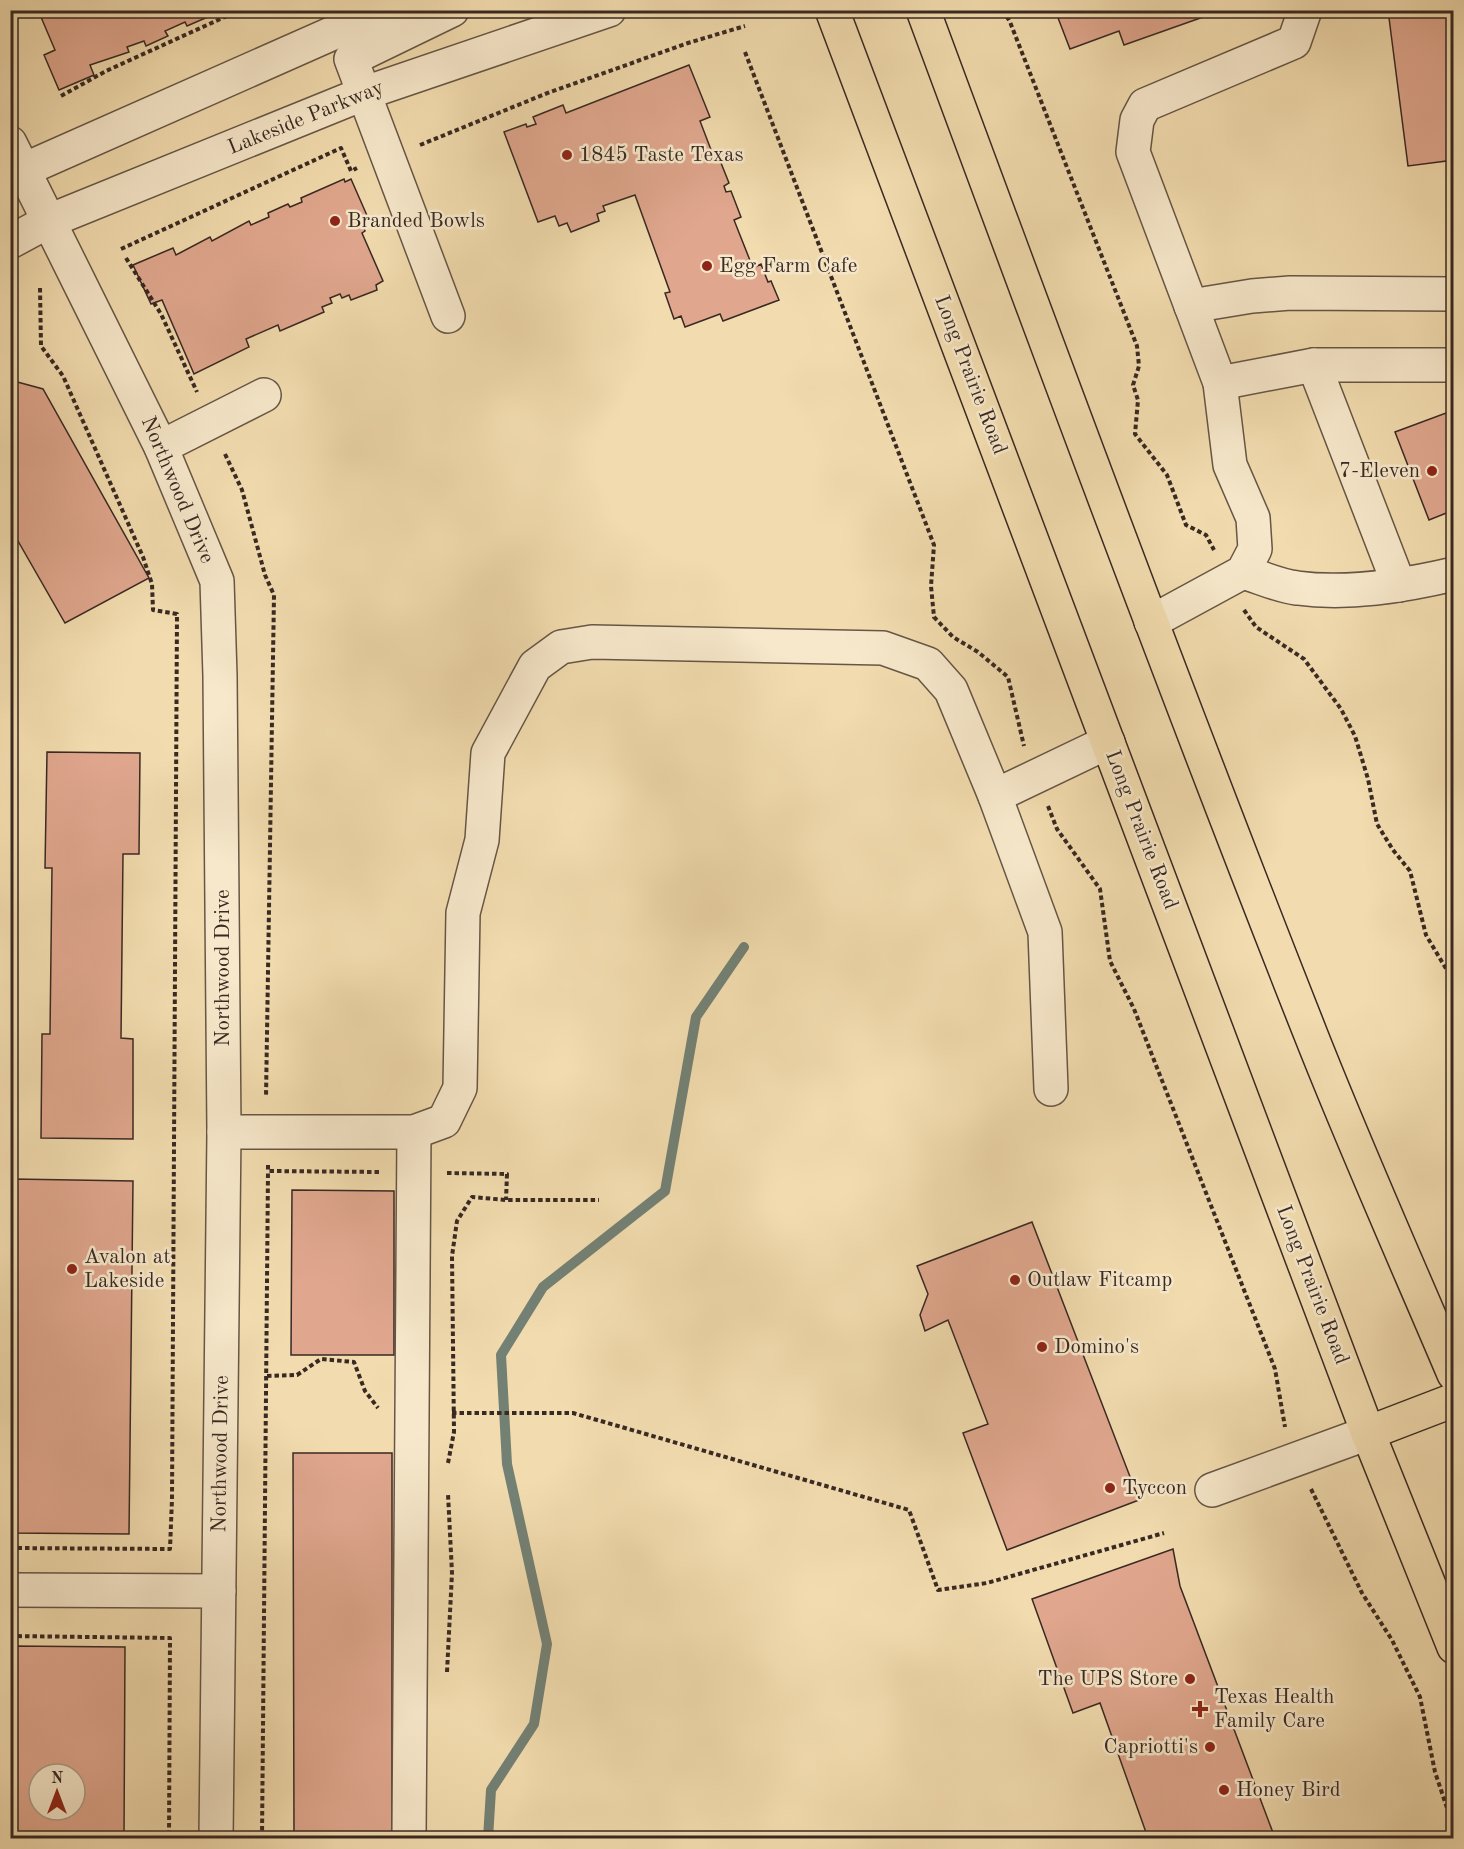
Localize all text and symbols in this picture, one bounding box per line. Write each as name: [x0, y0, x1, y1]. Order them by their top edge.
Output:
street label: Lakeside Parkway: [225, 77, 387, 159]
place label: 1845 Taste Texas: [579, 145, 744, 166]
marker: 1845 Taste Texas: [560, 148, 574, 162]
place label: Branded Bowls: [347, 211, 485, 232]
marker: Branded Bowls: [328, 214, 342, 228]
place label: Egg Farm Cafe: [719, 256, 857, 277]
marker: Egg Farm Cafe: [700, 259, 714, 273]
street label: Long Prairie Road: [930, 293, 1010, 457]
street label: Northwood Drive: [137, 413, 217, 567]
place label: 7-Eleven: [1339, 461, 1420, 482]
marker: 7-Eleven: [1425, 464, 1439, 478]
street label: Long Prairie Road: [1101, 748, 1181, 912]
street label: Northwood Drive: [213, 889, 234, 1047]
street label: Long Prairie Road: [1272, 1203, 1352, 1367]
place label: Avalon at Lakeside: [84, 1247, 171, 1292]
marker: Avalon at Lakeside: [65, 1262, 79, 1276]
place label: Outlaw Fitcamp: [1027, 1270, 1172, 1291]
marker: Outlaw Fitcamp: [1008, 1273, 1022, 1287]
place label: Domino's: [1054, 1337, 1139, 1358]
marker: Domino's: [1035, 1340, 1049, 1354]
street label: Northwood Drive: [209, 1375, 233, 1533]
place label: Tyccon: [1122, 1478, 1187, 1499]
marker: Tyccon: [1103, 1481, 1117, 1495]
place label: The UPS Store: [1037, 1669, 1178, 1690]
marker: The UPS Store: [1183, 1672, 1197, 1686]
place label: Texas Health Family Care: [1214, 1687, 1335, 1732]
marker: Texas Health Family Care: [1191, 1700, 1209, 1718]
place label: Capriotti's: [1103, 1737, 1198, 1758]
marker: Capriotti's: [1203, 1740, 1217, 1754]
north arrow: [27, 1762, 87, 1822]
text: N: [51, 1771, 64, 1787]
place label: Honey Bird: [1236, 1780, 1341, 1801]
marker: Honey Bird: [1217, 1783, 1231, 1797]

